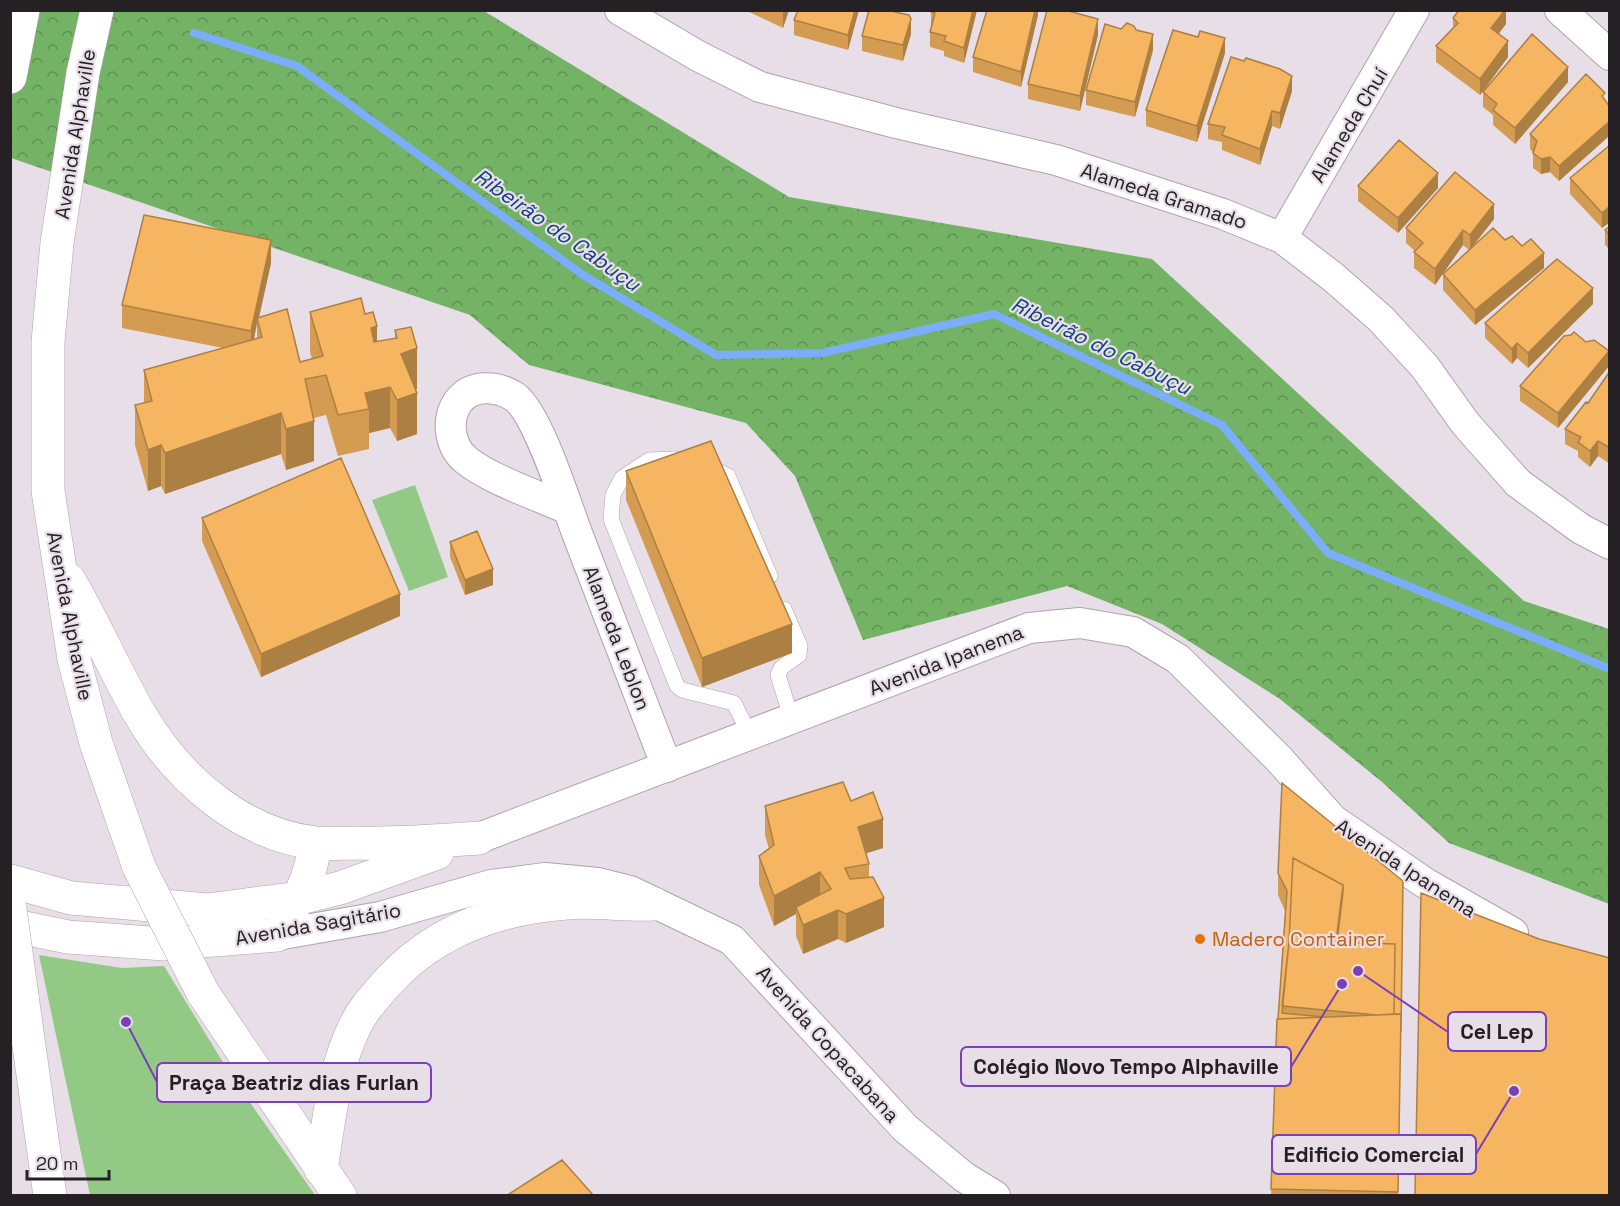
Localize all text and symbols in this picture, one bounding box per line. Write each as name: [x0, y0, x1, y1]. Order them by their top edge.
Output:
street label: Avenida Alphaville: [49, 47, 101, 221]
street label: Alameda Chuí: [1304, 63, 1394, 187]
street label: Alameda Gramado: [1078, 157, 1250, 235]
water label: Ribeirão do Cabuçu: [469, 162, 646, 298]
water label: Ribeirão do Cabuçu: [1007, 290, 1196, 401]
street label: Avenida Alphaville: [41, 529, 99, 703]
street label: Alameda Leblon: [578, 562, 656, 714]
street label: Avenida Ipanema: [865, 619, 1027, 701]
street label: Avenida Ipanema: [1330, 813, 1482, 923]
street label: Avenida Sagitário: [233, 897, 403, 951]
place label: Madero Container: [1212, 926, 1384, 952]
marker: Madero Container: [1193, 932, 1207, 946]
street label: Avenida Copacabana: [751, 960, 905, 1128]
callout: Cel Lep: [1448, 1012, 1546, 1051]
text: Cel Lep: [1460, 1018, 1534, 1045]
callout: Colégio Novo Tempo Alphaville: [961, 1047, 1291, 1086]
text: Colégio Novo Tempo Alphaville: [973, 1053, 1279, 1080]
callout: Praça Beatriz dias Furlan: [157, 1063, 431, 1102]
text: Praça Beatriz dias Furlan: [169, 1069, 419, 1096]
callout: Edificio Comercial: [1272, 1135, 1476, 1174]
text: Edificio Comercial: [1284, 1141, 1464, 1168]
scale bar: [27, 1143, 110, 1181]
text: 20 m: [36, 1152, 79, 1175]

